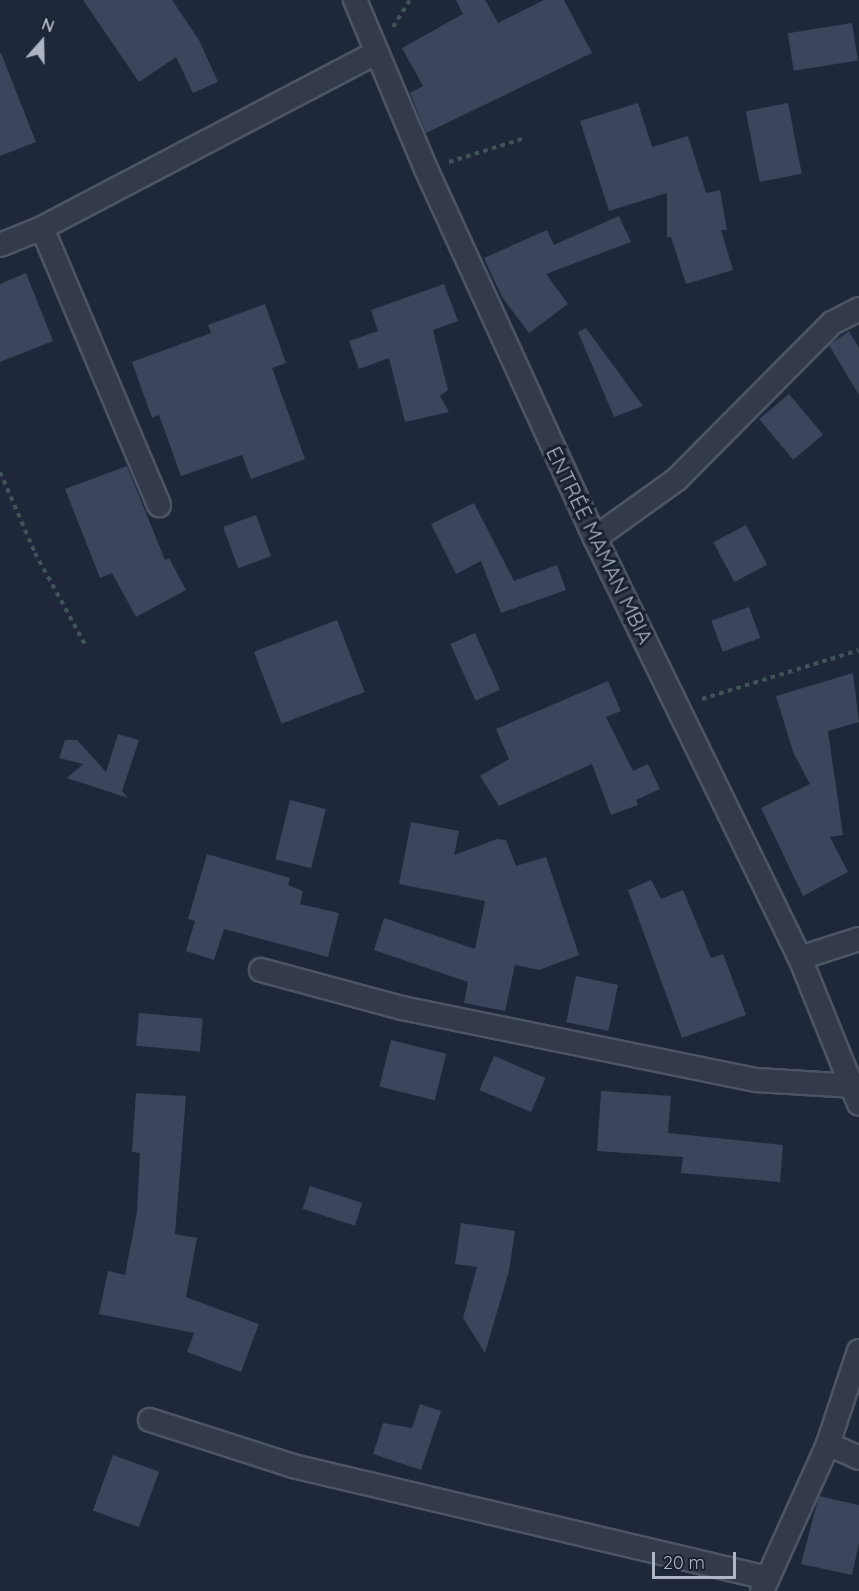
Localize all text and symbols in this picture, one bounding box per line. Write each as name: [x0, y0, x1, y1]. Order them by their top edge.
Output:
north arrow: [12, 12, 72, 72]
text: N: [39, 14, 57, 36]
street label: ENTRÉE MAMAN MBIA: [541, 442, 659, 648]
scale bar: [655, 1540, 739, 1578]
text: 20 m: [663, 1551, 705, 1574]

